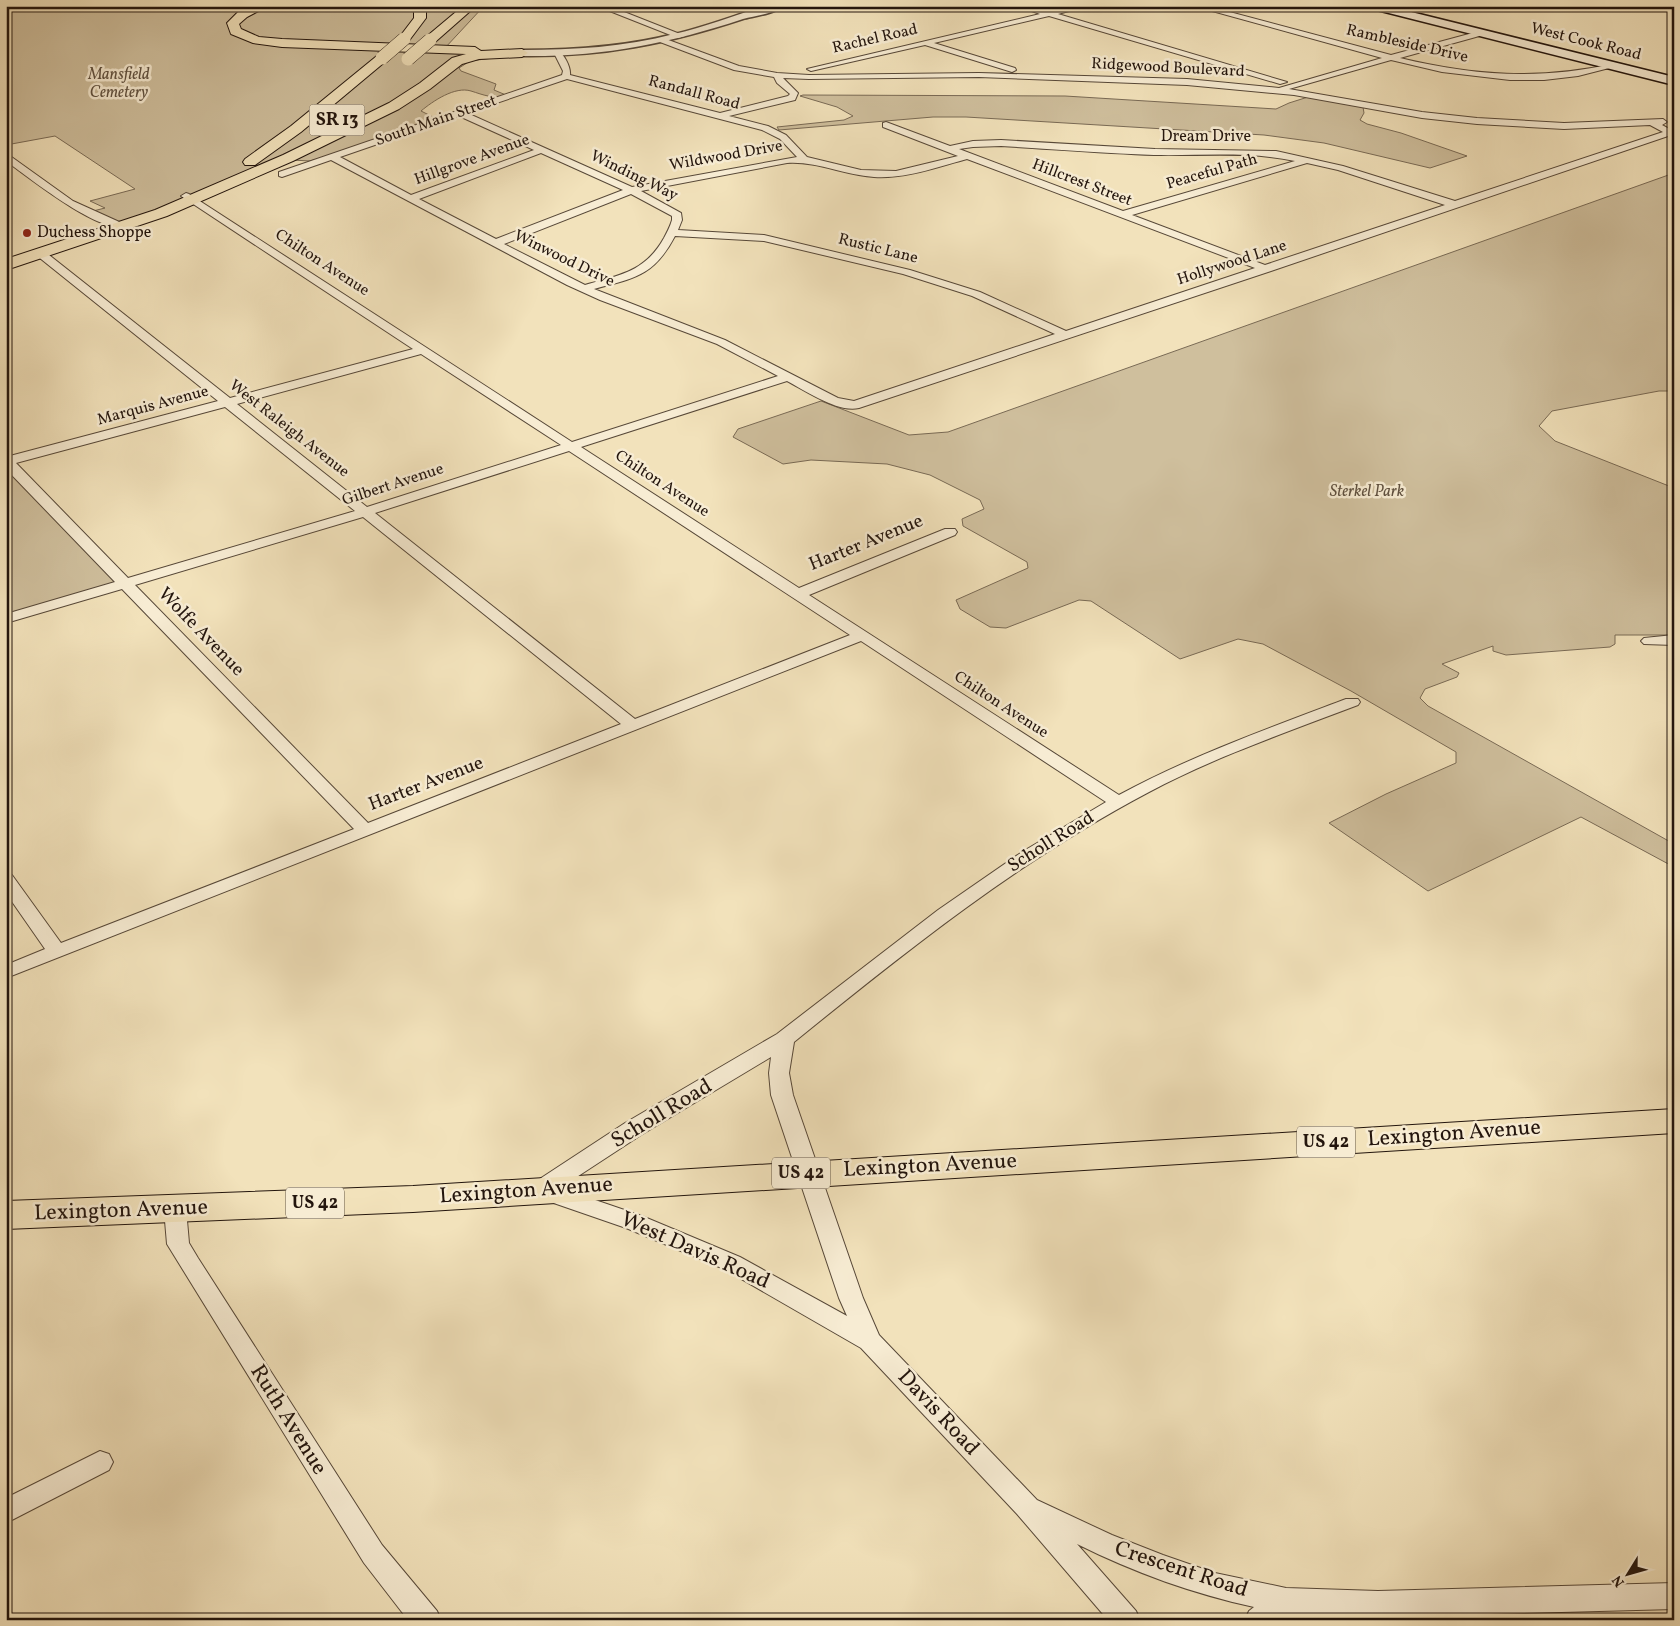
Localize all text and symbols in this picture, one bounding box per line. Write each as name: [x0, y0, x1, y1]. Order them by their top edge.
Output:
street label: West Cook Road: [1528, 18, 1644, 66]
street label: Rachel Road: [830, 19, 920, 59]
street label: Rambleside Drive: [1344, 19, 1470, 69]
street label: Ridgewood Boulevard: [1091, 53, 1245, 83]
park label: Mansfield Cemetery: [87, 64, 150, 104]
street label: Randall Road: [646, 70, 742, 116]
street label: South Main Street: [372, 90, 500, 152]
road number: SR 13: [310, 104, 364, 136]
street label: Dream Drive: [1161, 126, 1251, 148]
street label: Hillgrove Avenue: [411, 129, 533, 191]
street label: Wildwood Drive: [668, 135, 784, 177]
street label: Winding Way: [586, 145, 682, 207]
street label: Peaceful Path: [1164, 148, 1260, 196]
street label: Hillcrest Street: [1029, 154, 1136, 212]
place label: Duchess Shoppe: [37, 222, 151, 244]
street label: Chilton Avenue: [270, 224, 374, 302]
street label: Winwood Drive: [510, 225, 618, 293]
marker: Duchess Shoppe: [21, 227, 33, 239]
street label: Rustic Lane: [836, 228, 920, 270]
street label: Hollywood Lane: [1174, 235, 1290, 291]
street label: West Raleigh Avenue: [224, 375, 354, 483]
street label: Marquis Avenue: [95, 381, 211, 431]
street label: Chilton Avenue: [610, 445, 714, 523]
street label: Gilbert Avenue: [339, 458, 447, 512]
park label: Sterkel Park: [1330, 481, 1405, 503]
street label: Harter Avenue: [805, 508, 927, 578]
street label: Wolfe Avenue: [152, 582, 250, 682]
street label: Chilton Avenue: [949, 666, 1053, 744]
street label: Harter Avenue: [365, 750, 487, 818]
street label: Scholl Road: [1003, 805, 1099, 879]
street label: Scholl Road: [605, 1072, 719, 1156]
street label: Lexington Avenue: [1366, 1112, 1542, 1156]
road number: US 42: [1297, 1126, 1355, 1158]
street label: Lexington Avenue: [842, 1146, 1018, 1186]
road number: US 42: [772, 1158, 830, 1188]
street label: Lexington Avenue: [438, 1169, 614, 1213]
road number: US 42: [286, 1188, 344, 1218]
street label: Lexington Avenue: [34, 1192, 208, 1230]
street label: West Davis Road: [615, 1204, 775, 1298]
street label: Ruth Avenue: [242, 1359, 334, 1481]
street label: Davis Road: [890, 1363, 986, 1463]
street label: Crescent Road: [1110, 1534, 1252, 1606]
north arrow: [1602, 1548, 1652, 1598]
text: N: [1608, 1571, 1629, 1591]

